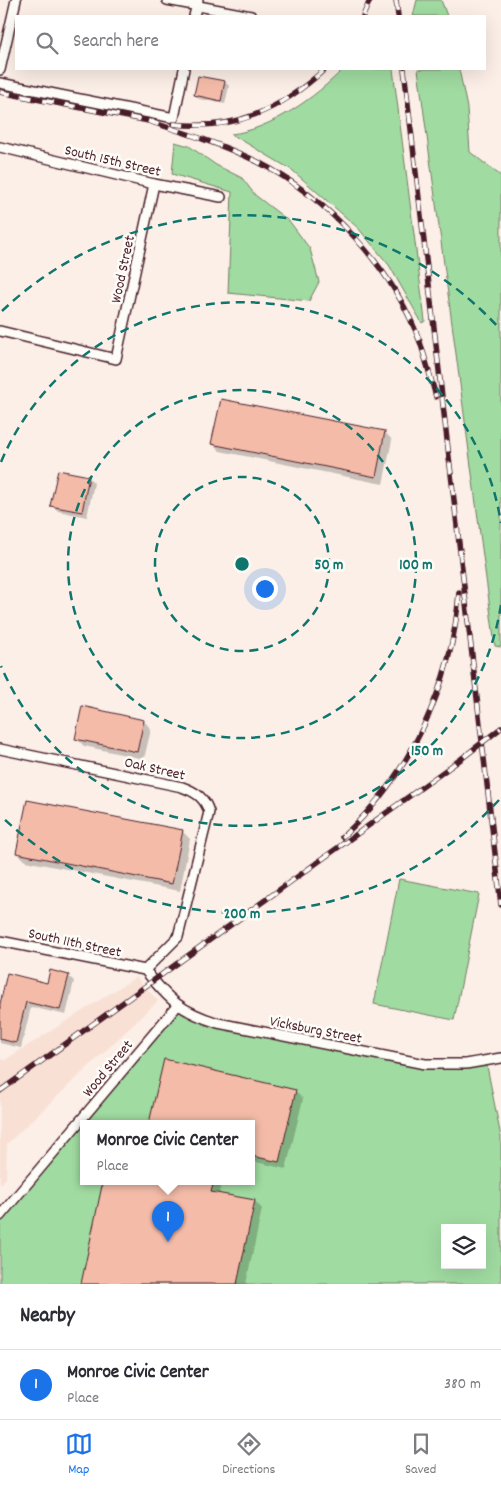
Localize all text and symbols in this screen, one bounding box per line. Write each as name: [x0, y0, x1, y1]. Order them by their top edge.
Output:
search box: [15, 15, 486, 70]
icon: search: [33, 29, 61, 57]
text: Search here: [73, 29, 159, 56]
street label: South 15th Street: [62, 140, 163, 184]
street label: Wood Street: [106, 233, 142, 305]
centre of rings: [233, 555, 251, 573]
text: 50 m: [315, 555, 343, 577]
text: 100 m: [399, 555, 433, 577]
your location: [252, 576, 278, 602]
text: 150 m: [411, 741, 443, 763]
street label: Oak Street: [122, 752, 188, 788]
text: 200 m: [224, 904, 260, 926]
street label: South 11th Street: [26, 923, 124, 965]
street label: Vicksburg Street: [268, 1011, 364, 1051]
street label: Wood Street: [78, 1035, 139, 1103]
popup: [80, 1120, 255, 1185]
text: Monroe Civic Center: [97, 1128, 238, 1155]
text: Place: [97, 1155, 129, 1178]
pin: 1: [152, 1201, 184, 1242]
map controls: [441, 1224, 486, 1269]
button: layers: [441, 1224, 486, 1269]
text: Nearby: [20, 1302, 75, 1332]
text: Monroe Civic Center: [67, 1360, 209, 1387]
text: 1: [34, 1373, 38, 1396]
text: 380 m: [444, 1373, 481, 1396]
text: Place: [67, 1387, 99, 1410]
tab: Map: [65, 1430, 93, 1480]
tab: Directions: [222, 1430, 275, 1480]
tab: Saved: [405, 1430, 436, 1480]

